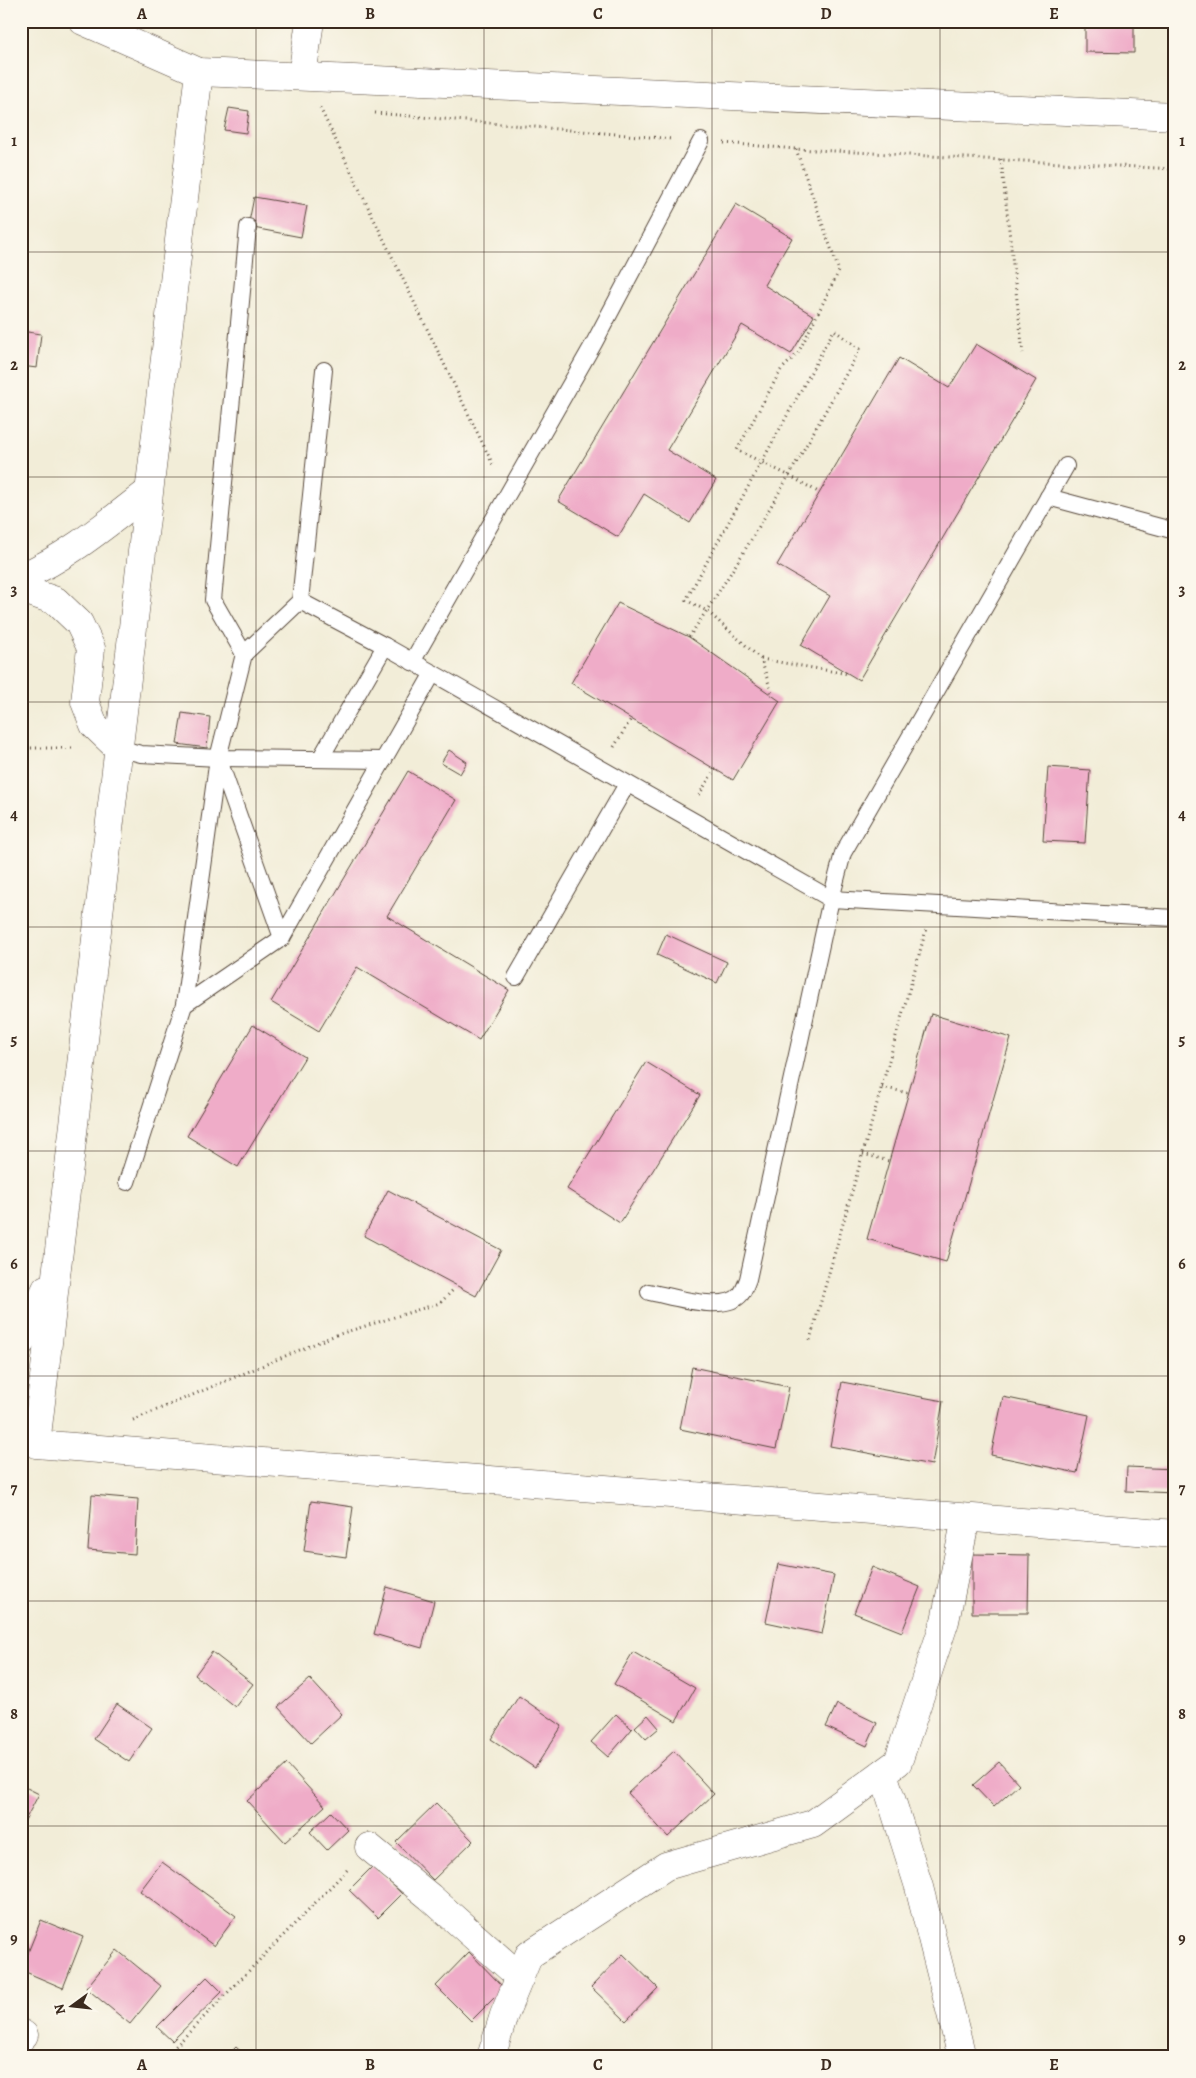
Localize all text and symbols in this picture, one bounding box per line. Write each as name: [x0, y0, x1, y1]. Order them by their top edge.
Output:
text: A: [136, 3, 148, 25]
text: B: [365, 3, 375, 25]
text: C: [593, 3, 603, 25]
text: D: [820, 3, 832, 25]
text: E: [1049, 3, 1059, 25]
text: 1: [11, 130, 17, 152]
text: 1: [1179, 130, 1185, 152]
text: 2: [10, 354, 18, 376]
text: 2: [1178, 354, 1186, 376]
text: 3: [11, 579, 18, 601]
text: 3: [1179, 579, 1186, 601]
text: 4: [10, 804, 18, 826]
text: 4: [1178, 804, 1186, 826]
text: 5: [11, 1029, 18, 1051]
text: 5: [1179, 1029, 1186, 1051]
text: 6: [10, 1253, 18, 1275]
text: 6: [1178, 1253, 1186, 1275]
text: 7: [11, 1478, 18, 1500]
text: 7: [1179, 1478, 1186, 1500]
text: 8: [10, 1703, 18, 1725]
text: 8: [1178, 1703, 1186, 1725]
text: 9: [10, 1928, 18, 1950]
text: 9: [1178, 1928, 1186, 1950]
north arrow: [48, 1980, 98, 2030]
text: N: [49, 2002, 70, 2017]
text: A: [136, 2054, 148, 2076]
text: B: [365, 2054, 375, 2076]
text: C: [593, 2054, 603, 2076]
text: D: [820, 2054, 832, 2076]
text: E: [1049, 2054, 1059, 2076]

